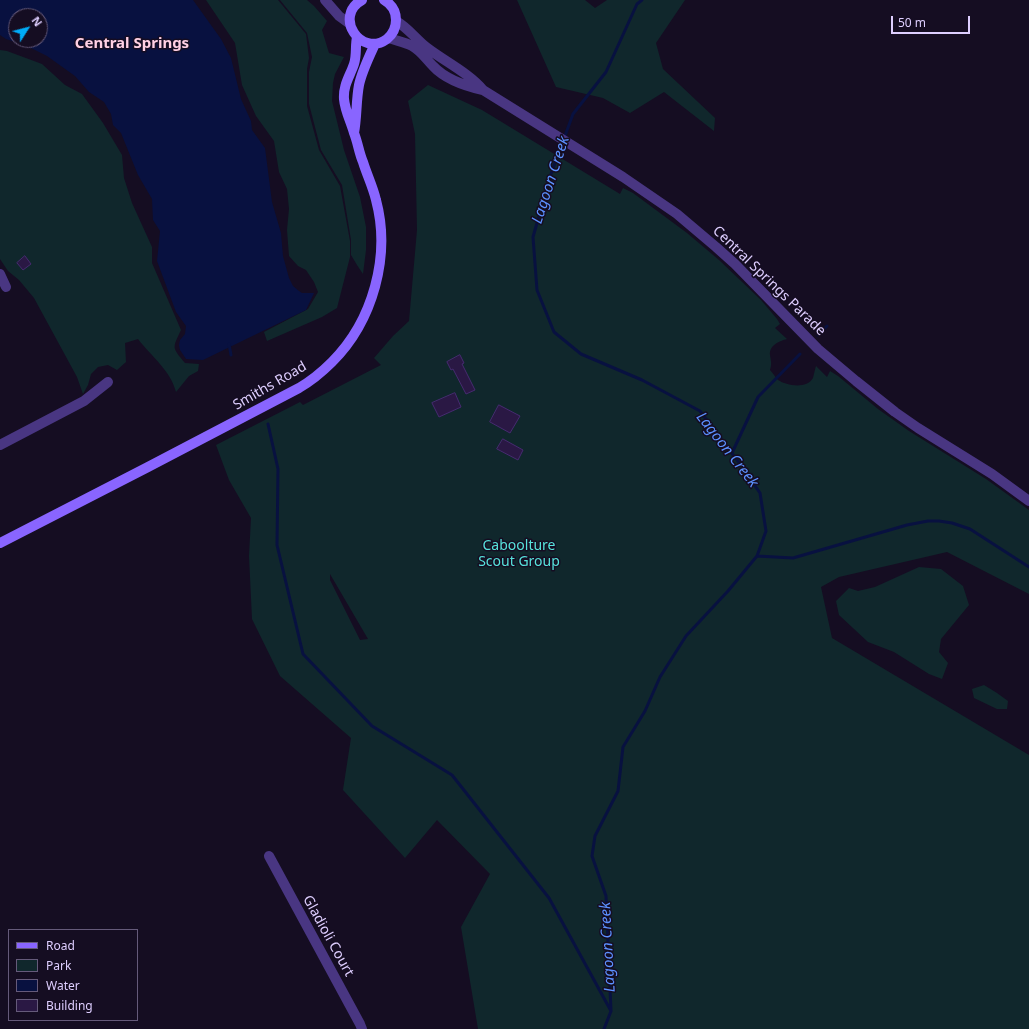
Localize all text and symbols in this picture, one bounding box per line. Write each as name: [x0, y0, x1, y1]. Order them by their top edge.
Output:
north arrow: [8, 8, 48, 48]
scale bar: [893, 8, 972, 34]
text: N: [29, 13, 46, 29]
text: 50 m: [898, 14, 926, 31]
district label: Central Springs: [75, 35, 189, 53]
water label: Lagoon Creek: [528, 134, 574, 226]
street label: Central Springs Parade: [709, 223, 829, 339]
street label: Smiths Road: [230, 358, 310, 414]
water label: Lagoon Creek: [692, 409, 762, 491]
park label: Caboolture Scout Group: [478, 538, 560, 570]
street label: Gladioli Court: [299, 893, 357, 979]
water label: Lagoon Creek: [597, 901, 619, 993]
legend: [8, 929, 138, 1021]
text: Road: [46, 937, 75, 954]
text: Park: [46, 957, 71, 974]
text: Water: [46, 977, 80, 994]
text: Building: [46, 997, 93, 1014]

